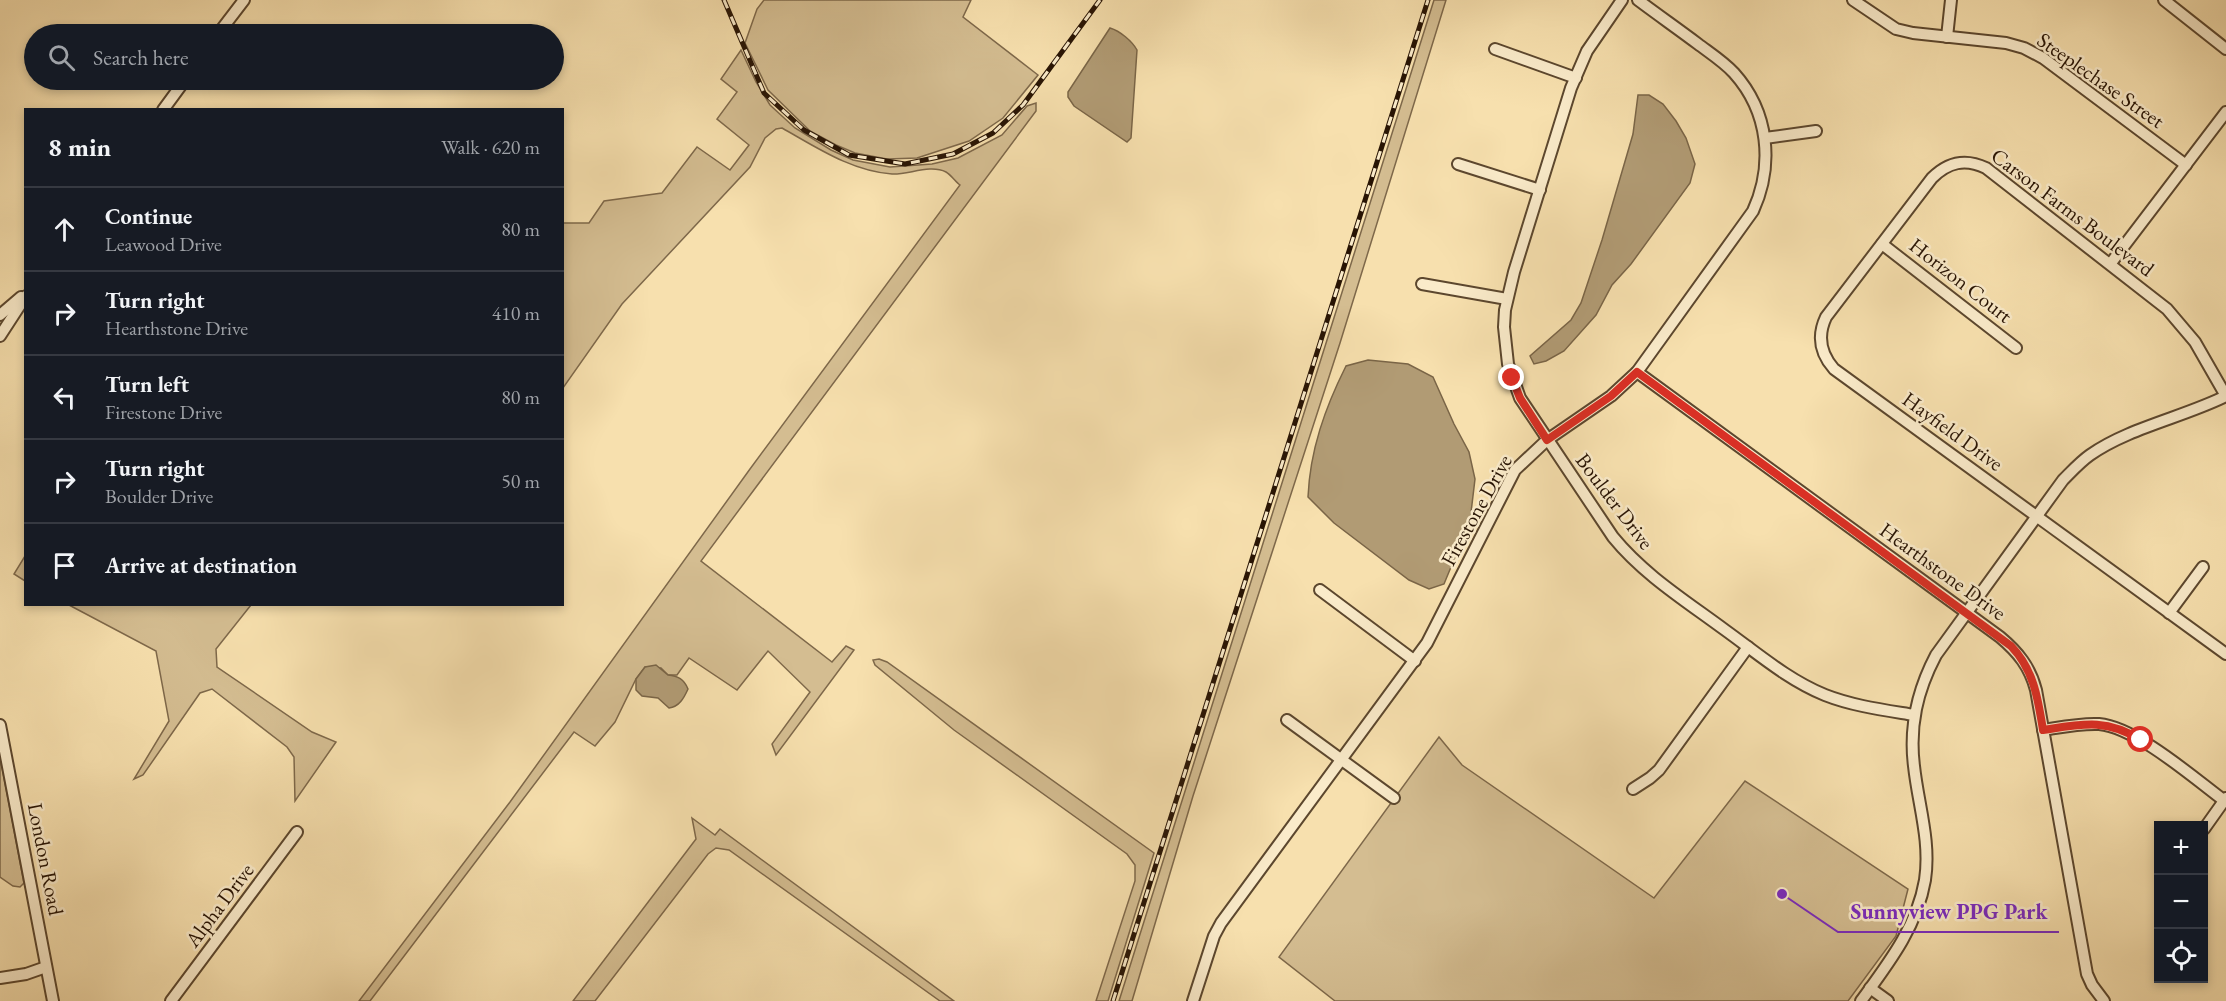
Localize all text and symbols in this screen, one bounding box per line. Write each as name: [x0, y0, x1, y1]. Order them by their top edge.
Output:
search box: [24, 24, 564, 90]
street label: Steeplechase Street: [2032, 26, 2170, 134]
icon: search: [45, 41, 78, 74]
text: Search here: [93, 43, 188, 72]
text: 8 min: [48, 130, 111, 164]
text: Walk · 620 m: [441, 134, 540, 160]
street label: Carson Farms Boulevard: [1986, 142, 2160, 282]
text: Continue: [105, 202, 192, 231]
icon: ahead: [48, 213, 81, 246]
text: 80 m: [501, 216, 540, 242]
text: Leawood Drive: [105, 231, 222, 257]
street label: Horizon Court: [1904, 231, 2018, 329]
text: Turn right: [105, 286, 204, 315]
icon: right: [48, 297, 81, 330]
text: 410 m: [492, 300, 540, 326]
text: Hearthstone Drive: [105, 315, 248, 341]
route end: [1498, 364, 1524, 390]
text: Turn left: [105, 370, 189, 399]
icon: left: [48, 381, 81, 414]
text: 80 m: [501, 384, 540, 410]
street label: Hayfield Drive: [1897, 385, 2009, 477]
text: Firestone Drive: [105, 399, 222, 425]
street label: Boulder Drive: [1570, 447, 1660, 555]
street label: Firestone Drive: [1434, 450, 1518, 570]
text: Turn right: [105, 454, 204, 483]
icon: right: [48, 465, 81, 498]
text: 50 m: [501, 468, 540, 494]
text: Boulder Drive: [105, 483, 213, 509]
street label: Hearthstone Drive: [1874, 516, 2012, 626]
icon: arrive: [48, 549, 81, 582]
text: Arrive at destination: [105, 551, 297, 580]
route start: [2127, 726, 2153, 752]
street label: London Road: [22, 800, 70, 918]
map controls: [2154, 821, 2208, 983]
button: +: [2154, 821, 2208, 875]
street label: Alpha Drive: [178, 858, 259, 953]
button: −: [2154, 875, 2208, 929]
callout: Sunnyview PPG Park: [1838, 892, 2059, 932]
text: Sunnyview PPG Park: [1851, 897, 2048, 926]
button: locate: [2154, 929, 2208, 983]

